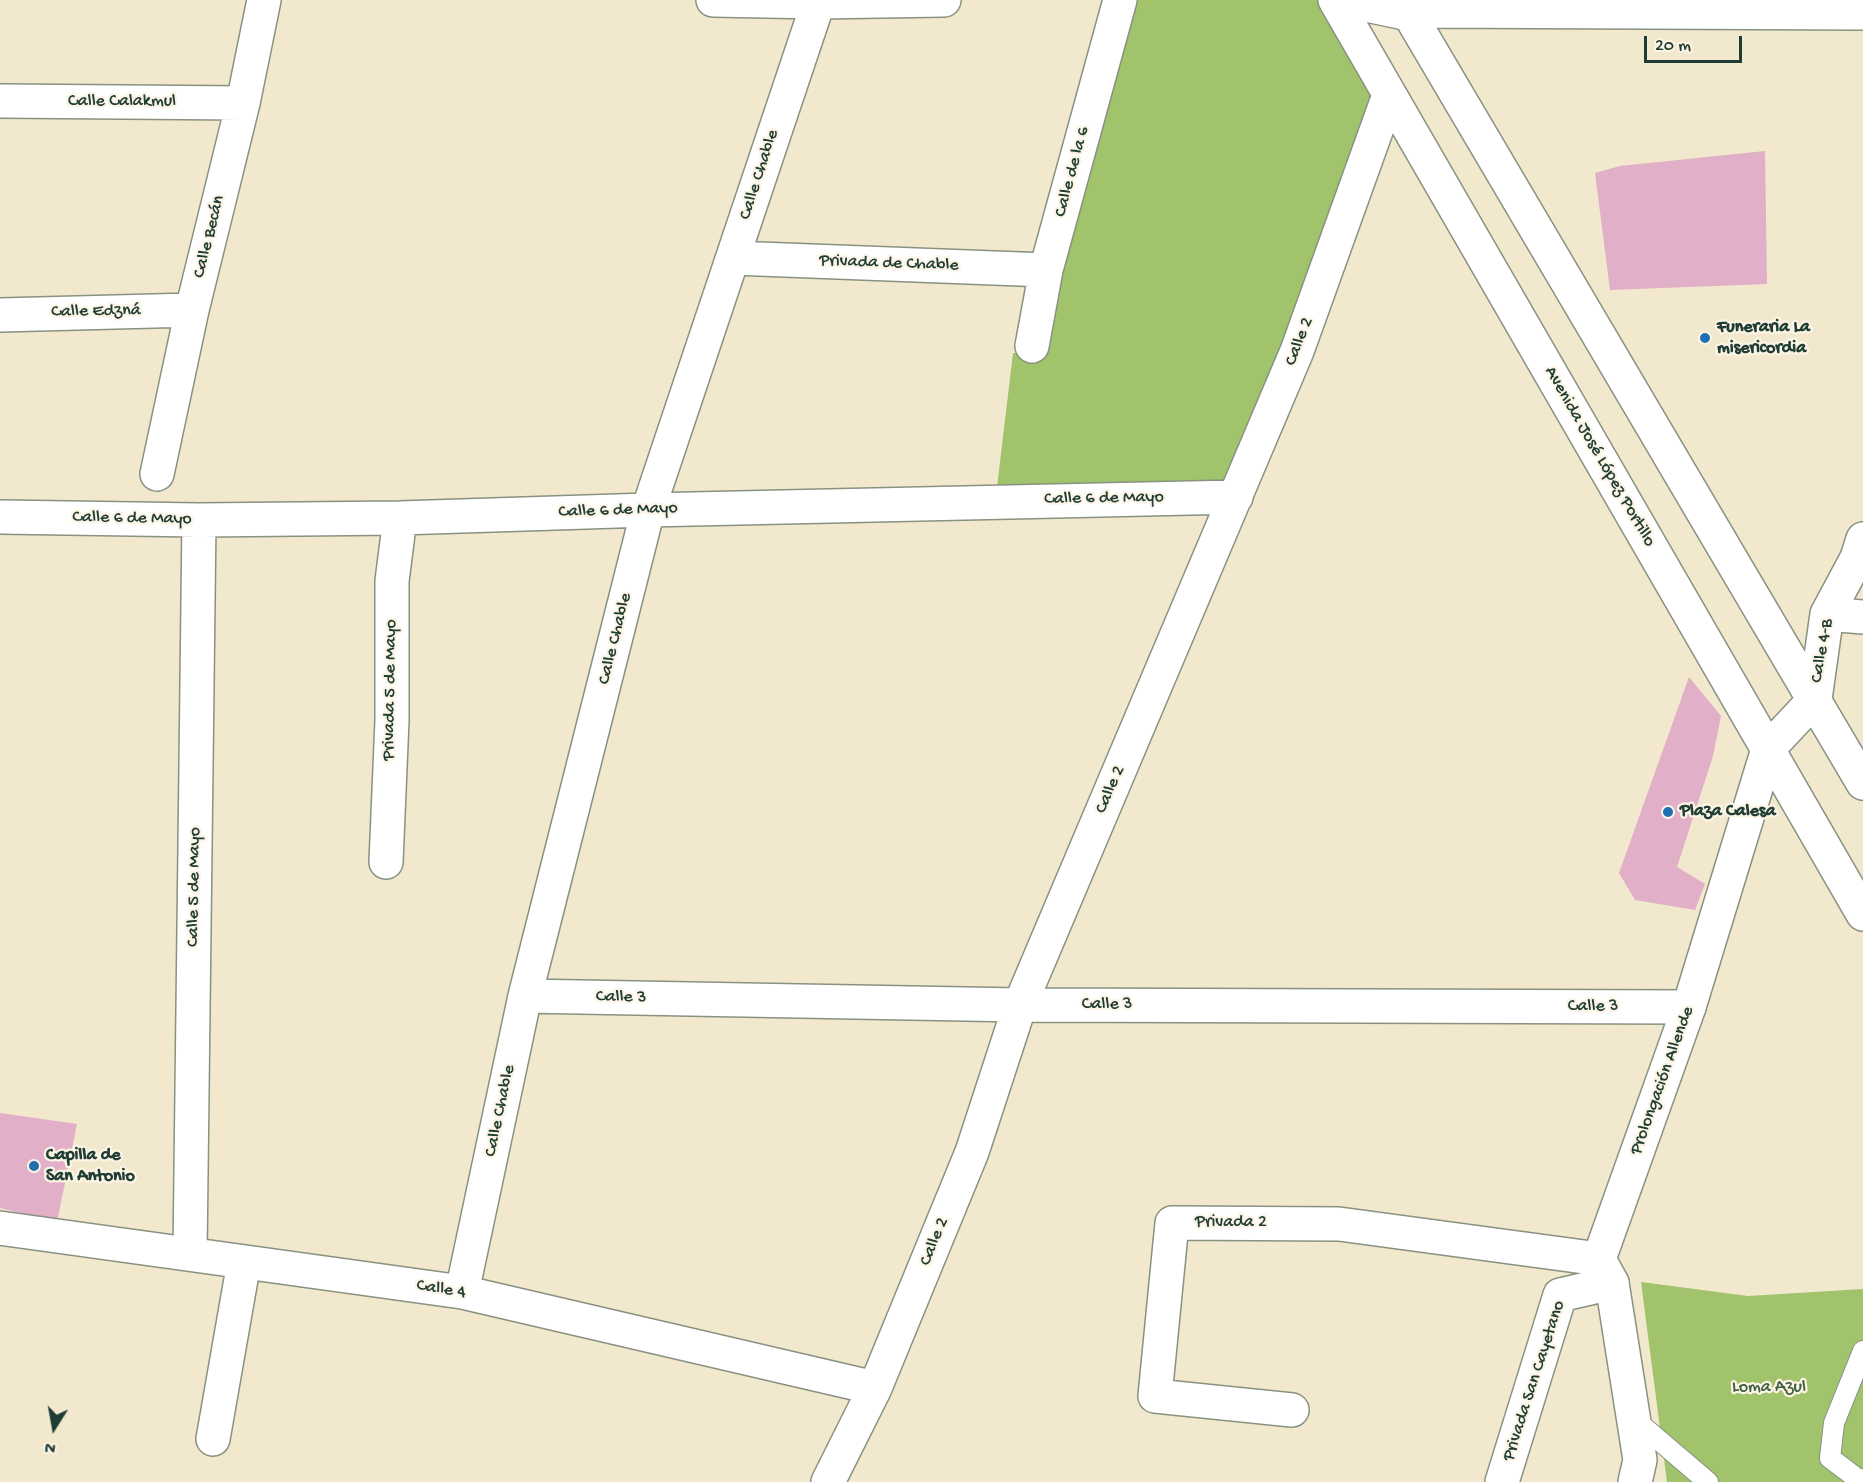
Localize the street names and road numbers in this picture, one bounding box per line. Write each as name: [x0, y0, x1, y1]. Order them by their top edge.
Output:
street label: Calle Calakmul: [68, 91, 176, 113]
street label: Calle de la 6: [1051, 124, 1095, 220]
street label: Calle Chable: [735, 127, 785, 223]
street label: Calle Becán: [189, 193, 231, 281]
street label: Privada de Chable: [819, 251, 959, 277]
street label: Calle Edzná: [51, 300, 141, 324]
street label: Calle 2: [1281, 315, 1319, 369]
street label: Avenida José López Portillo: [1538, 363, 1660, 551]
street label: Calle 6 de Mayo: [1044, 487, 1164, 511]
street label: Calle 6 de Mayo: [558, 498, 678, 524]
street label: Calle 6 de Mayo: [72, 507, 192, 531]
street label: Calle Chable: [594, 591, 638, 687]
street label: Calle 4-B: [1807, 617, 1839, 685]
street label: Privada 5 de Mayo: [379, 619, 403, 761]
street label: Calle 2: [1091, 763, 1131, 817]
street label: Calle 5 de Mayo: [183, 827, 207, 947]
street label: Calle 3: [596, 987, 646, 1009]
street label: Calle 3: [1082, 994, 1132, 1016]
street label: Calle 3: [1568, 996, 1618, 1018]
street label: Prolongación Allende: [1626, 1004, 1700, 1158]
street label: Calle Chable: [481, 1063, 521, 1159]
street label: Privada 2: [1195, 1212, 1267, 1234]
street label: Calle 2: [916, 1215, 954, 1269]
street label: Calle 4: [415, 1275, 467, 1305]
street label: Privada San Cayetano: [1499, 1298, 1571, 1464]

